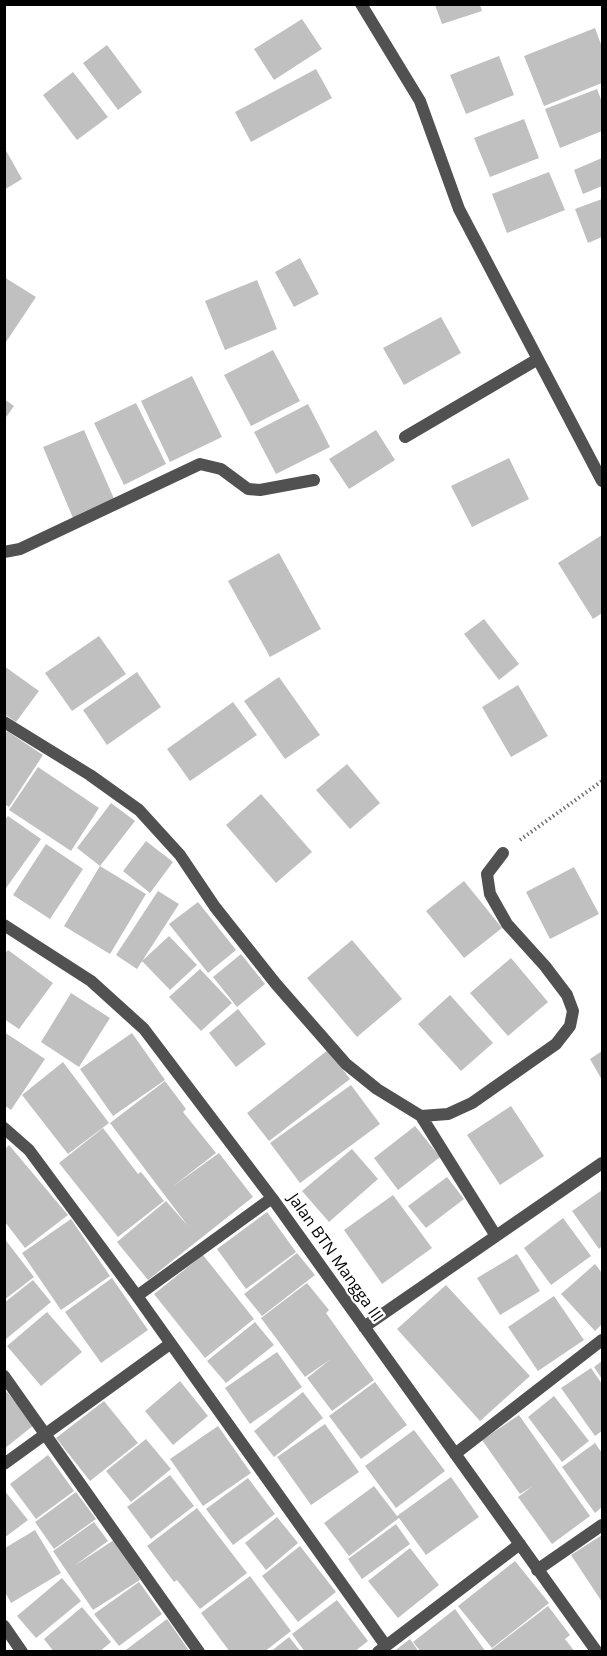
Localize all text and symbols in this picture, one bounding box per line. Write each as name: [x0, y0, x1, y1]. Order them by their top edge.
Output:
street label: Jalan BTN Mangga III: [283, 1190, 387, 1326]

